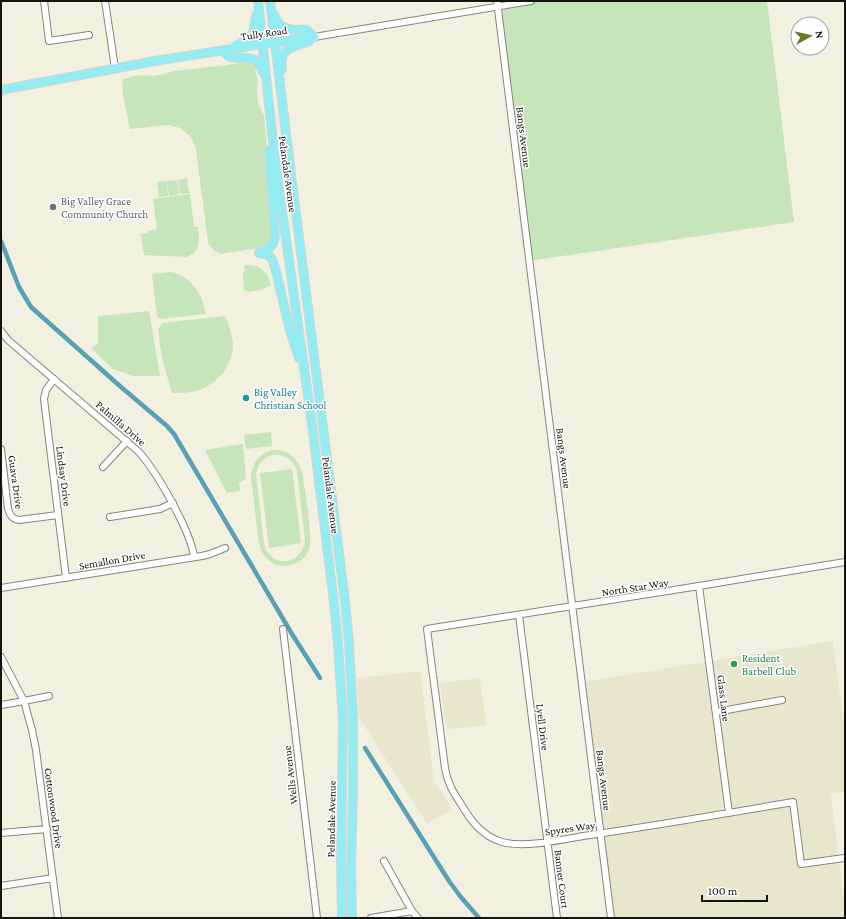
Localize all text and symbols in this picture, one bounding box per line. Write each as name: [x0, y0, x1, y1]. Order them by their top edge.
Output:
north arrow: [790, 16, 830, 56]
street label: Tully Road: [240, 24, 288, 43]
text: N: [813, 30, 826, 40]
street label: Bangs Avenue: [513, 106, 534, 168]
street label: Pelandale Avenue: [277, 135, 299, 213]
place label: Big Valley Grace Community Church: [61, 195, 148, 221]
marker: Big Valley Grace Community Church: [48, 202, 58, 212]
place label: Big Valley Christian School: [254, 386, 327, 411]
marker: Big Valley Christian School: [241, 393, 251, 403]
street label: Palmilla Drive: [94, 398, 148, 448]
street label: Bangs Avenue: [553, 427, 574, 489]
street label: Lindsay Drive: [53, 445, 74, 507]
street label: Guava Drive: [6, 454, 26, 510]
street label: Pelandale Avenue: [320, 456, 342, 534]
street label: Semallon Drive: [78, 548, 146, 572]
street label: North Star Way: [601, 576, 670, 599]
place label: Resident Barbell Club: [742, 652, 797, 677]
marker: Resident Barbell Club: [729, 659, 739, 669]
street label: Glass Lane: [715, 674, 733, 722]
street label: Lyell Drive: [533, 703, 552, 751]
street label: Wells Avenue: [280, 745, 300, 805]
street label: Bangs Avenue: [593, 749, 614, 811]
street label: Cottonwood Drive: [42, 767, 66, 849]
street label: Pelandale Avenue: [324, 780, 338, 858]
street label: Spyres Way: [544, 818, 597, 838]
street label: Banner Court: [552, 849, 572, 909]
scale bar: [702, 877, 767, 903]
text: 100 m: [708, 884, 738, 898]

